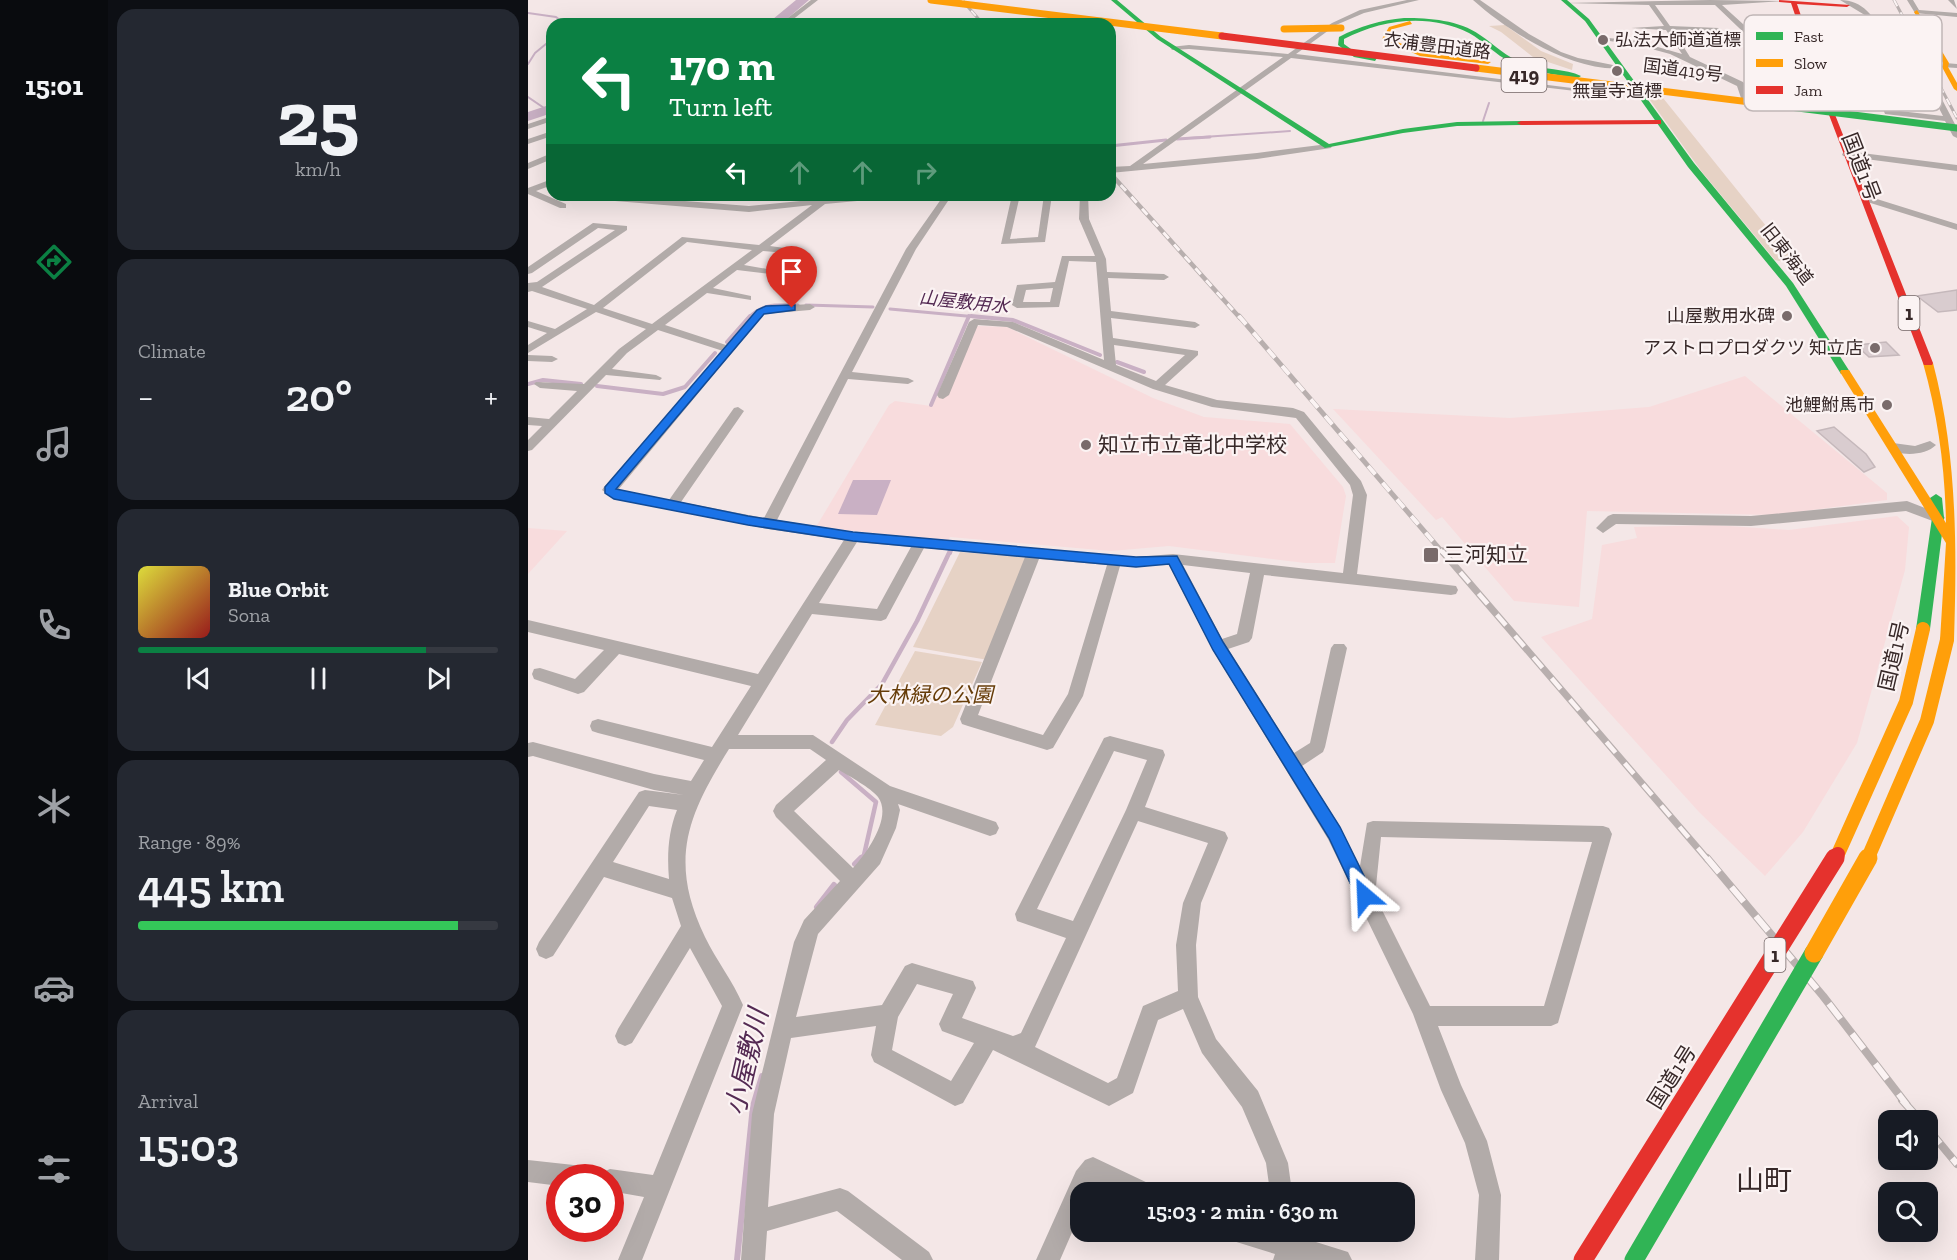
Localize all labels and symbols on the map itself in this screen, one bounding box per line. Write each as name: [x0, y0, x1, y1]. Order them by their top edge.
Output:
legend: [1744, 15, 1942, 111]
text: Fast: [1794, 27, 1823, 46]
street label: 衣浦豊田道路: [1382, 29, 1492, 63]
place label: 弘法大師道道標: [1615, 29, 1741, 51]
marker: 弘法大師道道標: [1596, 33, 1610, 47]
street label: 国道419号: [1642, 54, 1724, 86]
text: Slow: [1794, 54, 1828, 73]
road number: 419: [1502, 58, 1546, 92]
marker: 無量寺道標: [1610, 64, 1624, 78]
place label: 無量寺道標: [1572, 80, 1662, 102]
text: Jam: [1794, 81, 1823, 100]
street label: 国道1号: [1837, 129, 1886, 204]
street label: 旧東海道: [1756, 219, 1818, 289]
pin: [766, 246, 817, 308]
water label: 山屋敷用水: [918, 286, 1012, 318]
road number: 1: [1898, 296, 1920, 330]
place label: 山屋敷用水碑: [1667, 305, 1775, 327]
marker: 山屋敷用水碑: [1780, 309, 1794, 323]
place label: アストロプロダクツ 知立店: [1643, 337, 1863, 359]
marker: アストロプロダクツ 知立店: [1868, 341, 1882, 355]
place label: 池鯉鮒馬市: [1785, 394, 1875, 416]
marker: 池鯉鮒馬市: [1880, 398, 1894, 412]
place label: 知立市立竜北中学校: [1098, 432, 1287, 457]
marker: 知立市立竜北中学校: [1079, 438, 1093, 452]
place label: 三河知立: [1444, 542, 1528, 567]
marker: 三河知立: [1422, 546, 1440, 564]
street label: 国道1号: [1873, 618, 1914, 693]
park label: 大林緑の公園: [867, 682, 996, 707]
position arrow: [1333, 864, 1397, 928]
road number: 1: [1764, 938, 1786, 972]
water label: 小屋敷川: [719, 1003, 775, 1118]
street label: 国道1号: [1642, 1040, 1701, 1114]
speed limit sign: 30: [546, 1164, 624, 1242]
district label: 山町: [1736, 1164, 1792, 1197]

